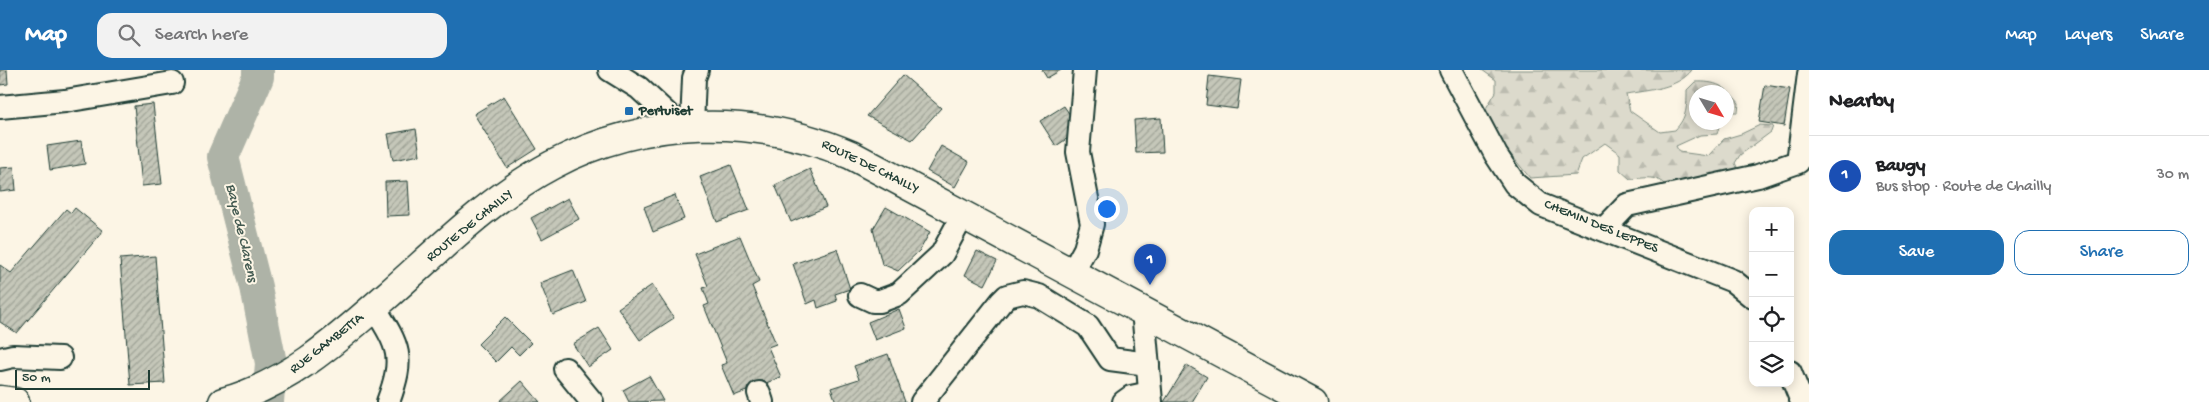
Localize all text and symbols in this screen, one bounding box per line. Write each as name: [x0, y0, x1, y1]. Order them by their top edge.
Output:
search box: [97, 13, 447, 58]
text: Map: [25, 21, 67, 50]
icon: search: [115, 21, 143, 49]
text: Search here: [155, 24, 248, 47]
text: Map: [2005, 25, 2037, 46]
text: Layers: [2065, 25, 2112, 46]
text: Share: [2140, 25, 2184, 46]
north arrow: [1689, 85, 1734, 130]
text: Nearby: [1829, 90, 1894, 115]
place label: Pertuiset: [638, 103, 694, 120]
marker: Pertuiset: [623, 105, 635, 117]
street label: ROUTE DE CHAILLY: [818, 136, 922, 198]
text: Baugy: [1876, 155, 1925, 178]
text: 1: [1842, 166, 1848, 185]
text: 30 m: [2156, 166, 2189, 185]
text: Bus stop · Route de Chailly: [1876, 178, 2051, 197]
water label: Baye de Clarens: [221, 182, 261, 285]
street label: ROUTE DE CHAILLY: [423, 186, 517, 266]
your location: [1094, 196, 1120, 222]
street label: CHEMIN DES LEPPES: [1541, 196, 1661, 258]
map controls: [1749, 207, 1794, 387]
button: +: [1749, 207, 1794, 252]
button: Save: [1829, 230, 2004, 275]
button: Share: [2014, 230, 2189, 275]
pin: 1: [1134, 244, 1166, 285]
button: −: [1749, 252, 1794, 297]
button: locate: [1749, 297, 1794, 342]
street label: RUE GAMBETTA: [287, 309, 368, 378]
button: layers: [1749, 342, 1794, 387]
scale bar: [15, 367, 150, 390]
text: 50 m: [22, 370, 51, 387]

